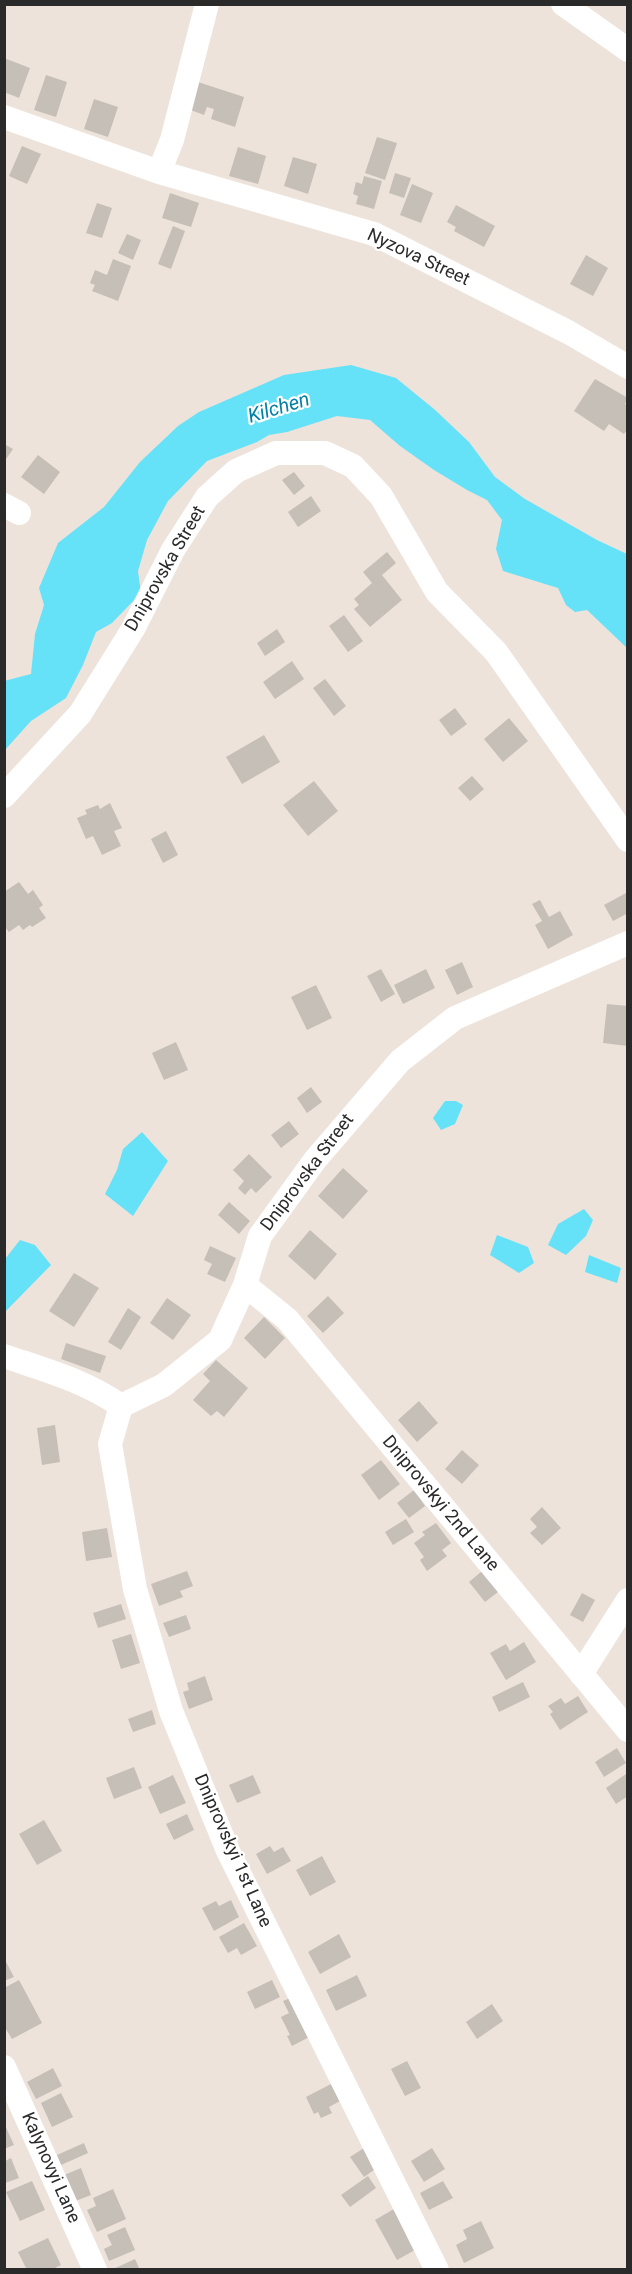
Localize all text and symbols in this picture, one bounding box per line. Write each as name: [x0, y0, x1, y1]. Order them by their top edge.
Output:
street label: Nyzova Street: [363, 225, 473, 291]
water label: Kilchen: [245, 388, 313, 430]
street label: Dniprovska Street: [121, 502, 211, 636]
street label: Dniprovska Street: [257, 1110, 359, 1236]
street label: Dniprovskyi 2nd Lane: [377, 1432, 503, 1576]
street label: Dniprovskyi 1st Lane: [188, 1771, 276, 1931]
street label: Kalynovyi Lane: [16, 2109, 84, 2227]

